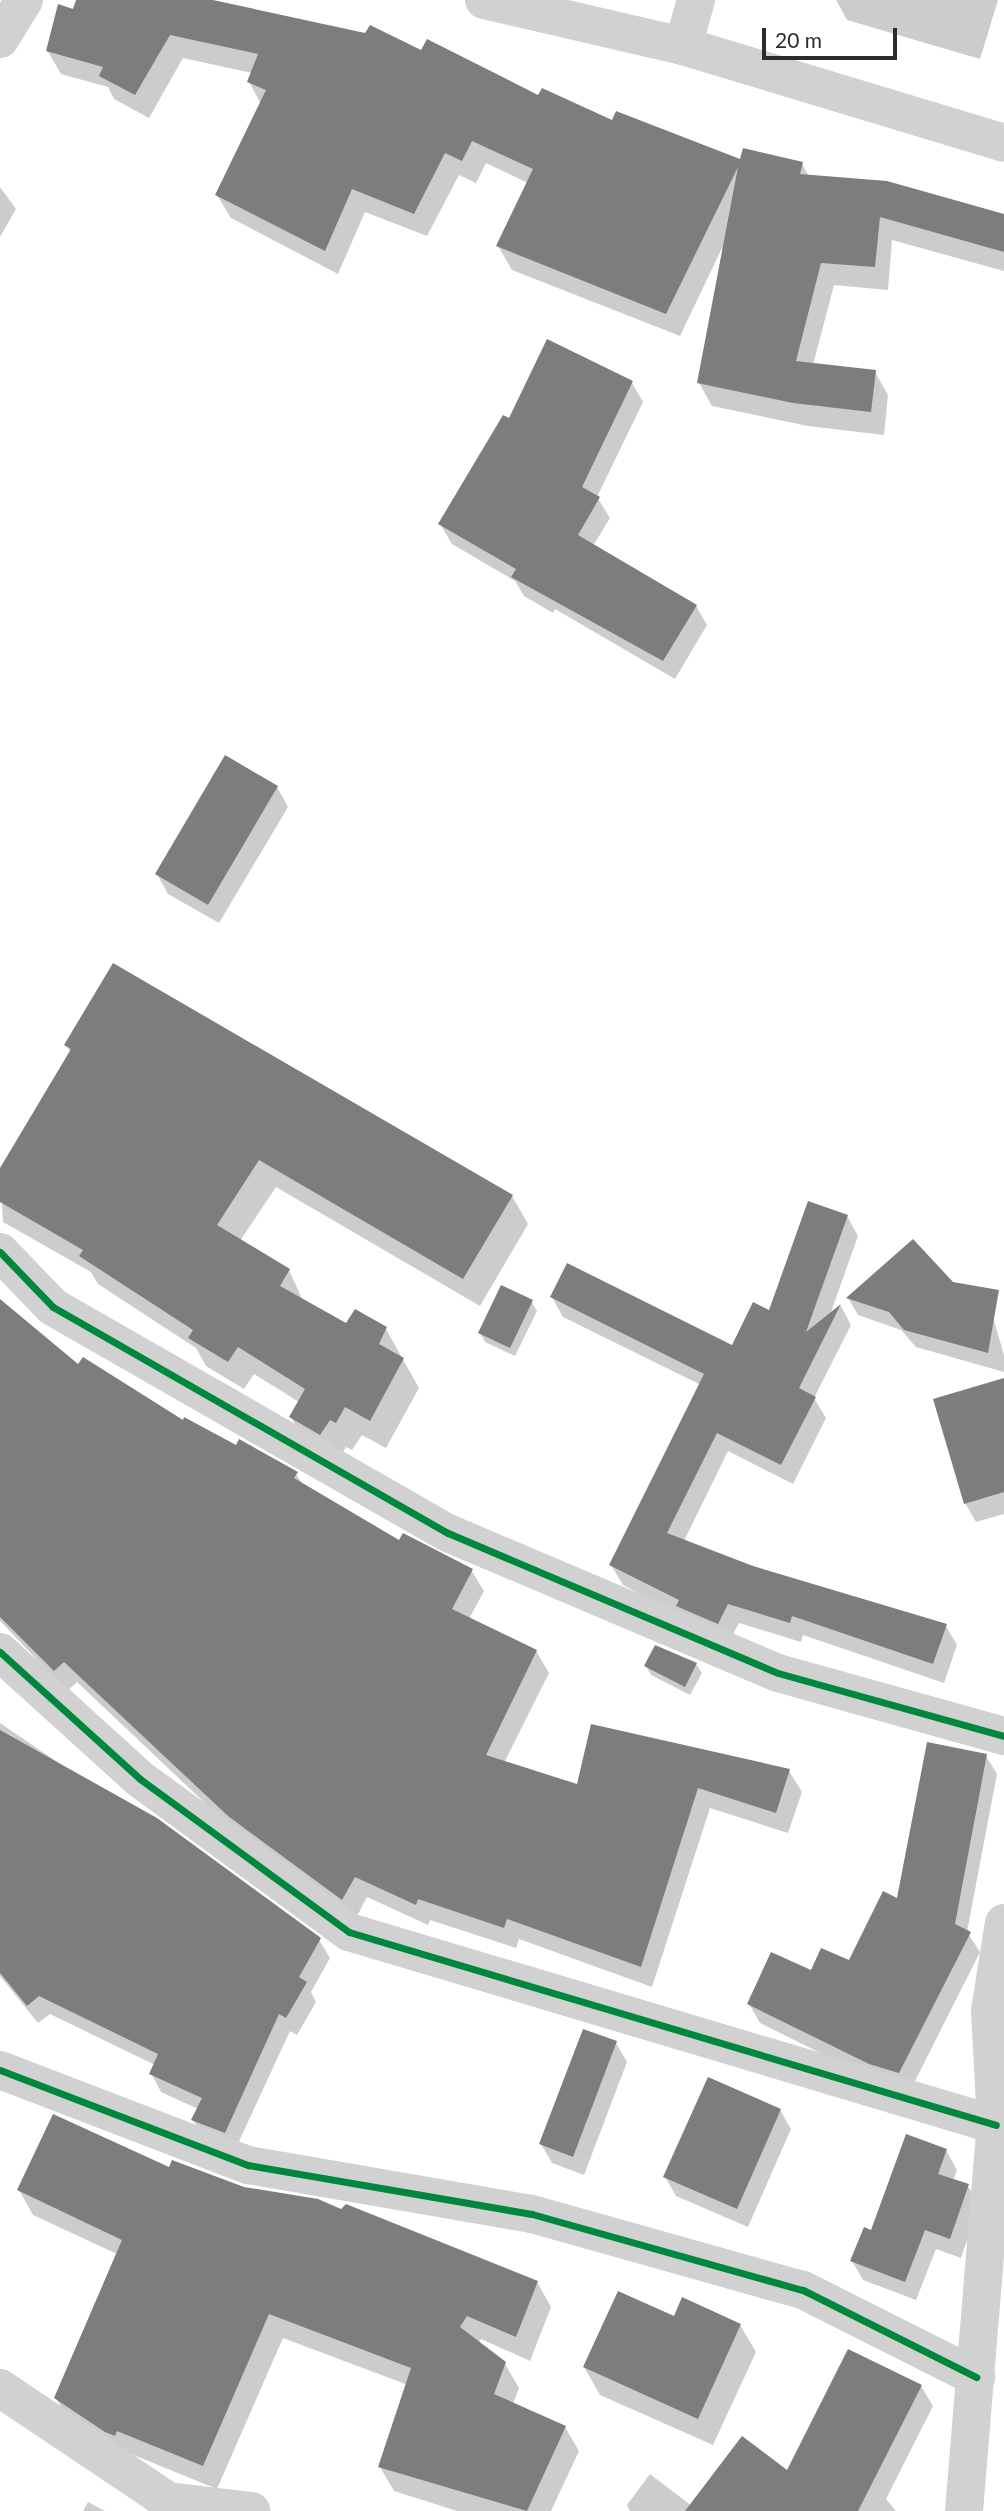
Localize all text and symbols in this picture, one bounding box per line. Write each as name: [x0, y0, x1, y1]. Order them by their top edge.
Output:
scale bar: [766, 14, 901, 58]
text: 20 m: [775, 27, 822, 52]

